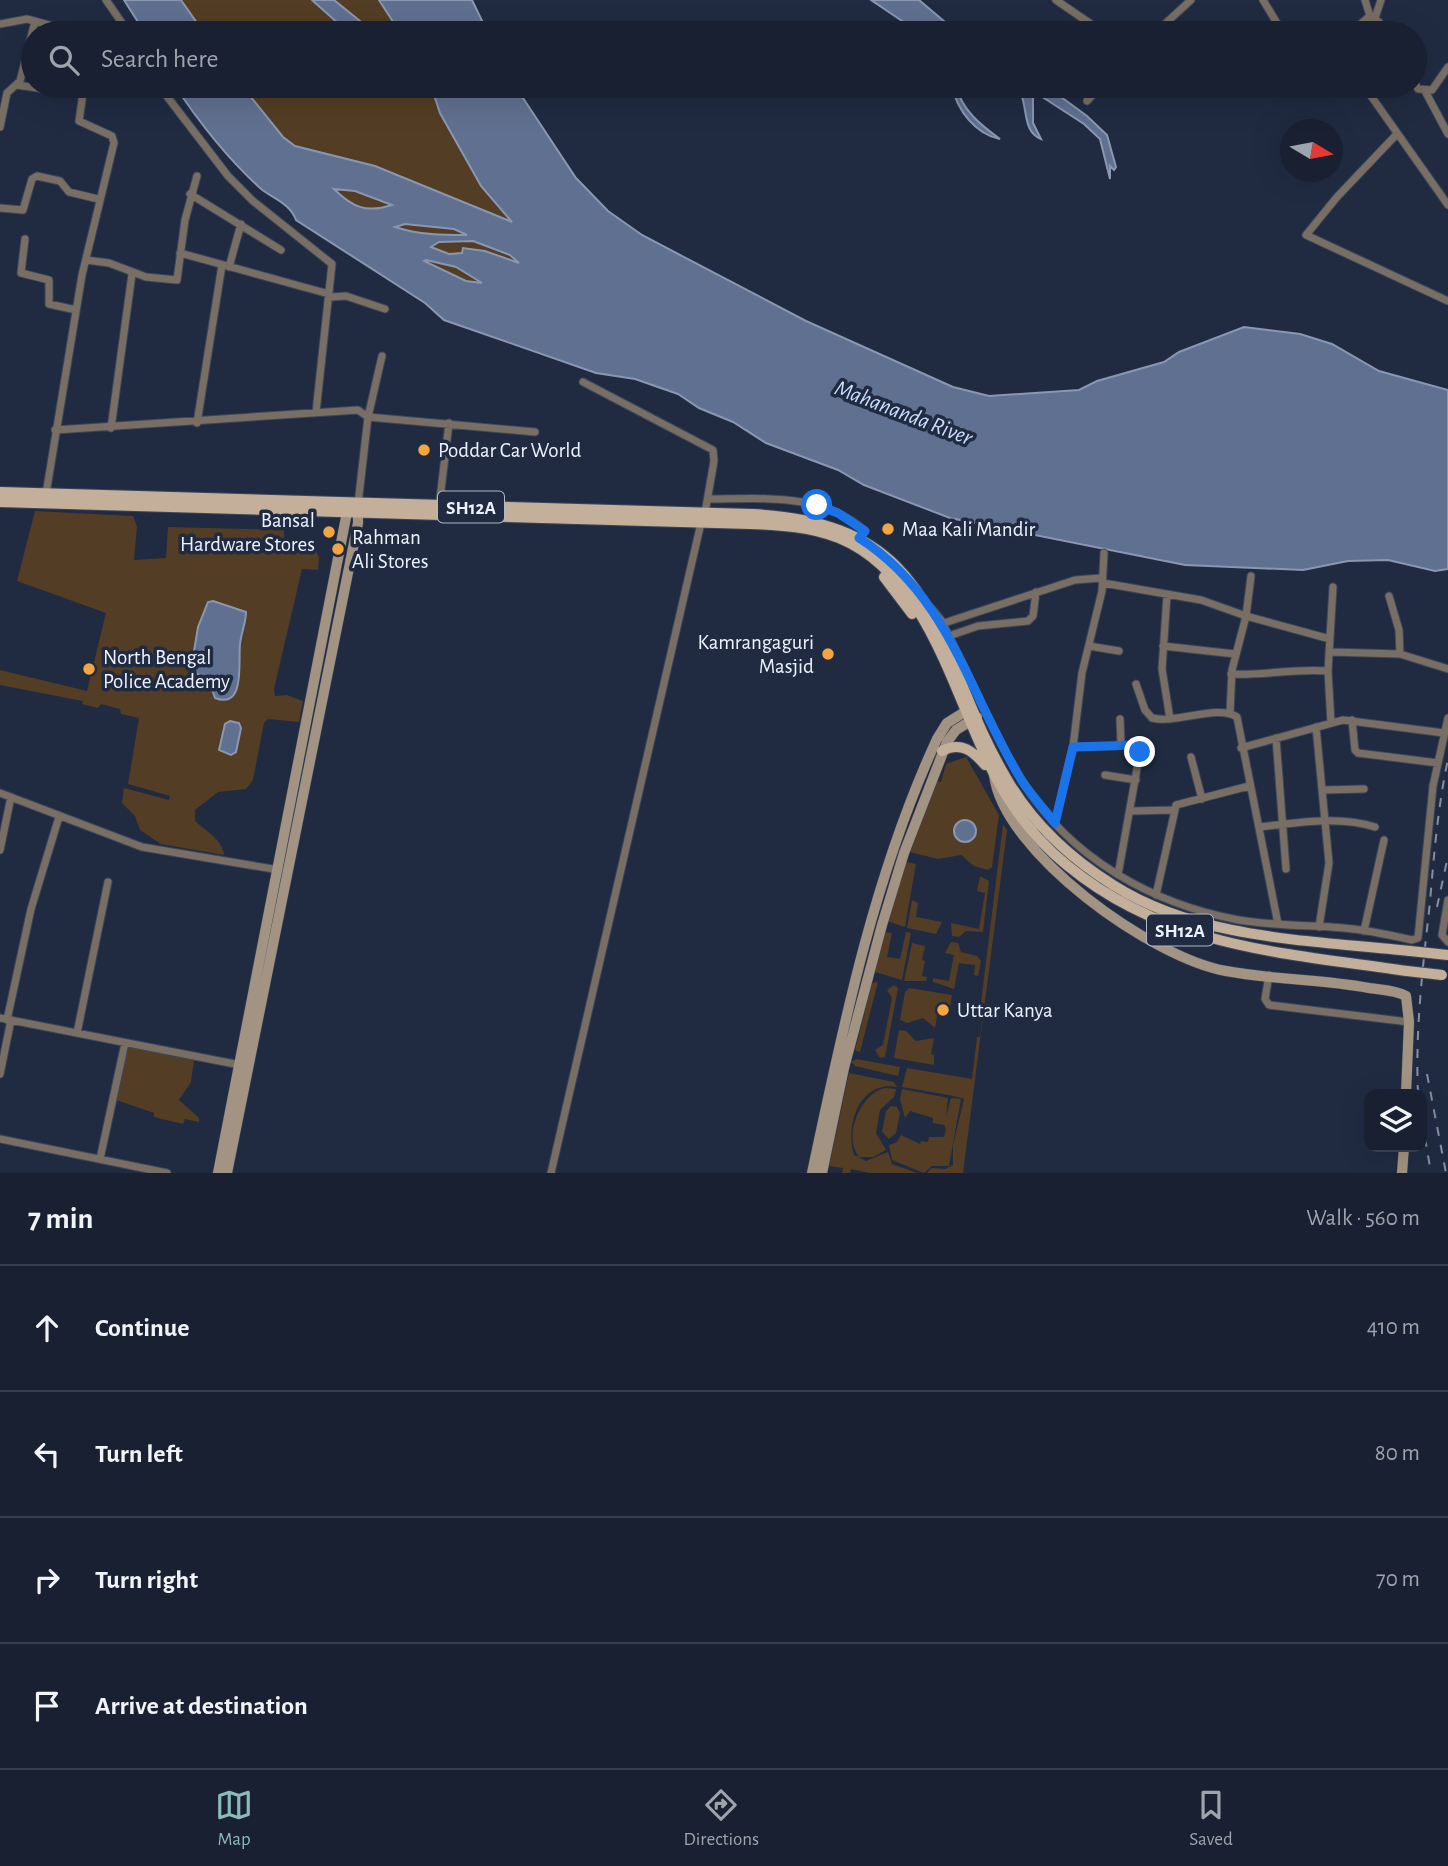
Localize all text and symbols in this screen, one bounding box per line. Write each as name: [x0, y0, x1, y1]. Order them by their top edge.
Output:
search box: [21, 21, 1427, 98]
icon: search: [45, 41, 83, 79]
text: Search here: [101, 46, 219, 72]
north arrow: [1280, 119, 1343, 182]
water label: Mahananda River: [831, 377, 976, 450]
place label: Poddar Car World: [438, 440, 581, 461]
marker: Poddar Car World: [416, 442, 432, 458]
route start: [801, 489, 832, 520]
road number: SH12A: [438, 492, 504, 522]
place label: Bansal Hardware Stores: [180, 510, 315, 555]
place label: Maa Kali Mandir: [902, 519, 1036, 540]
marker: Maa Kali Mandir: [880, 521, 896, 537]
marker: Bansal Hardware Stores: [321, 524, 337, 540]
place label: Rahman Ali Stores: [352, 527, 429, 572]
marker: Rahman Ali Stores: [330, 541, 346, 557]
place label: Kamrangaguri Masjid: [697, 632, 814, 677]
marker: Kamrangaguri Masjid: [820, 646, 836, 662]
place label: North Bengal Police Academy: [103, 647, 230, 692]
marker: North Bengal Police Academy: [81, 661, 97, 677]
route end: [1124, 736, 1155, 767]
road number: SH12A: [1147, 914, 1213, 946]
place label: Uttar Kanya: [957, 1000, 1053, 1021]
marker: Uttar Kanya: [935, 1002, 951, 1018]
map controls: [1364, 1089, 1427, 1152]
button: layers: [1364, 1089, 1427, 1152]
text: 7 min: [28, 1204, 93, 1234]
text: Walk · 560 m: [1306, 1207, 1420, 1230]
icon: ahead: [28, 1309, 66, 1347]
text: Continue: [95, 1315, 190, 1341]
text: 410 m: [1367, 1316, 1420, 1339]
icon: left: [28, 1435, 66, 1473]
text: Turn left: [95, 1441, 183, 1467]
text: 80 m: [1375, 1442, 1420, 1465]
icon: right: [28, 1561, 66, 1599]
text: Turn right: [95, 1567, 198, 1593]
text: 70 m: [1376, 1568, 1420, 1591]
icon: arrive: [28, 1687, 66, 1725]
text: Arrive at destination: [95, 1693, 308, 1719]
tab: Map: [215, 1786, 253, 1851]
tab: Directions: [683, 1786, 759, 1851]
tab: Saved: [1189, 1786, 1233, 1851]

